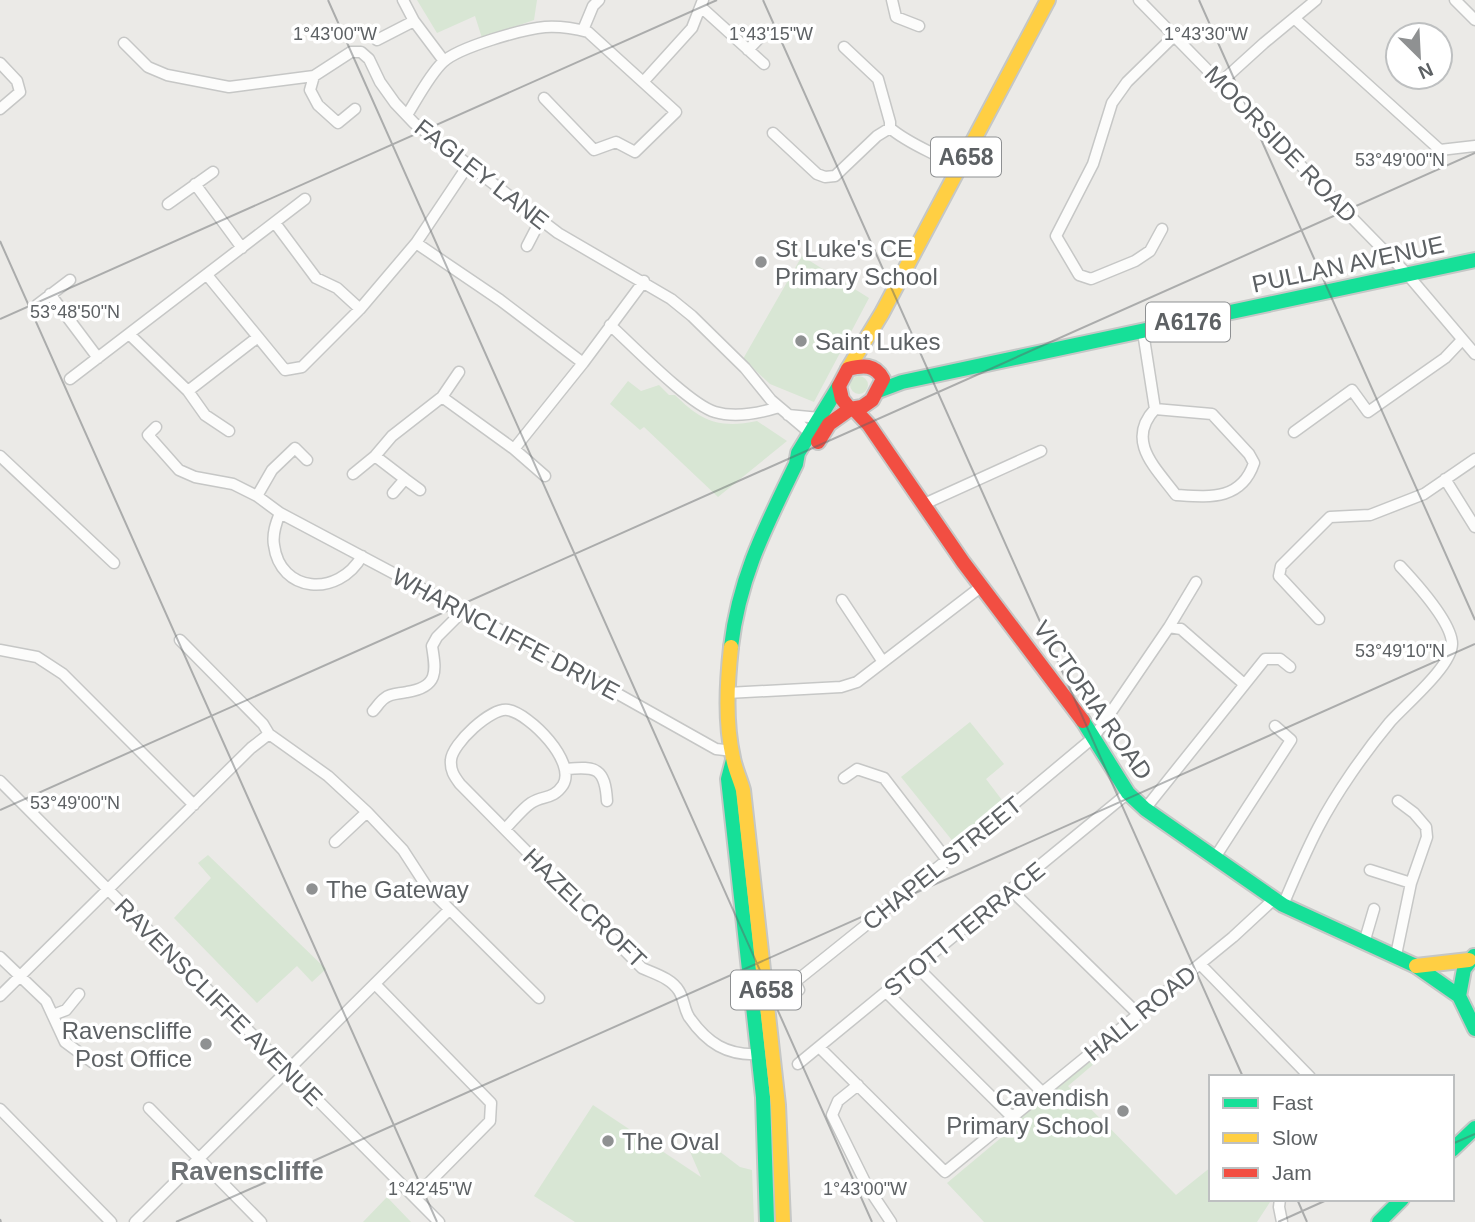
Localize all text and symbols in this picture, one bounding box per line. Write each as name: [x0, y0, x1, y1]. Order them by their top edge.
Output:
north arrow: [1384, 21, 1454, 91]
text: 1°43'00"W: [293, 24, 377, 44]
text: 1°43'15"W: [729, 24, 813, 44]
text: 1°43'30"W: [1164, 24, 1248, 44]
text: N: [1415, 59, 1436, 83]
street label: MOORSIDE ROAD: [1200, 60, 1362, 228]
street label: FAGLEY LANE: [410, 113, 554, 235]
road number: A658: [931, 138, 1001, 176]
text: 53°49'00"N: [1355, 150, 1445, 170]
street label: PULLAN AVENUE: [1250, 230, 1446, 298]
place label: St Luke's CE Primary School: [775, 235, 938, 290]
marker: St Luke's CE Primary School: [753, 254, 769, 270]
text: 53°48'50"N: [30, 302, 120, 322]
road number: A6176: [1146, 302, 1230, 342]
place label: Saint Lukes: [815, 328, 940, 355]
marker: Saint Lukes: [793, 333, 809, 349]
street label: WHARNCLIFFE DRIVE: [388, 563, 624, 705]
street label: VICTORIA ROAD: [1028, 615, 1158, 785]
text: 53°49'10"N: [1355, 641, 1445, 661]
street label: CHAPEL STREET: [857, 790, 1027, 935]
text: 53°49'00"N: [30, 793, 120, 813]
street label: HAZELCROFT: [518, 843, 652, 974]
street label: STOTT TERRACE: [878, 856, 1050, 1002]
place label: The Gateway: [326, 876, 469, 903]
marker: The Gateway: [304, 881, 320, 897]
street label: RAVENSCLIFFE AVENUE: [110, 893, 328, 1111]
street label: HALL ROAD: [1079, 960, 1201, 1066]
road number: A658: [731, 970, 801, 1009]
place label: Ravenscliffe Post Office: [62, 1017, 192, 1072]
marker: Ravenscliffe Post Office: [198, 1036, 214, 1052]
legend: [1209, 1075, 1454, 1201]
place label: Cavendish Primary School: [946, 1084, 1109, 1139]
text: Fast: [1272, 1091, 1313, 1114]
marker: Cavendish Primary School: [1115, 1103, 1131, 1119]
text: Slow: [1272, 1126, 1318, 1149]
place label: The Oval: [622, 1128, 719, 1155]
marker: The Oval: [600, 1133, 616, 1149]
district label: Ravenscliffe: [170, 1156, 324, 1186]
text: Jam: [1272, 1161, 1312, 1184]
text: 1°42'45"W: [388, 1179, 472, 1199]
text: 1°43'00"W: [823, 1179, 907, 1199]

